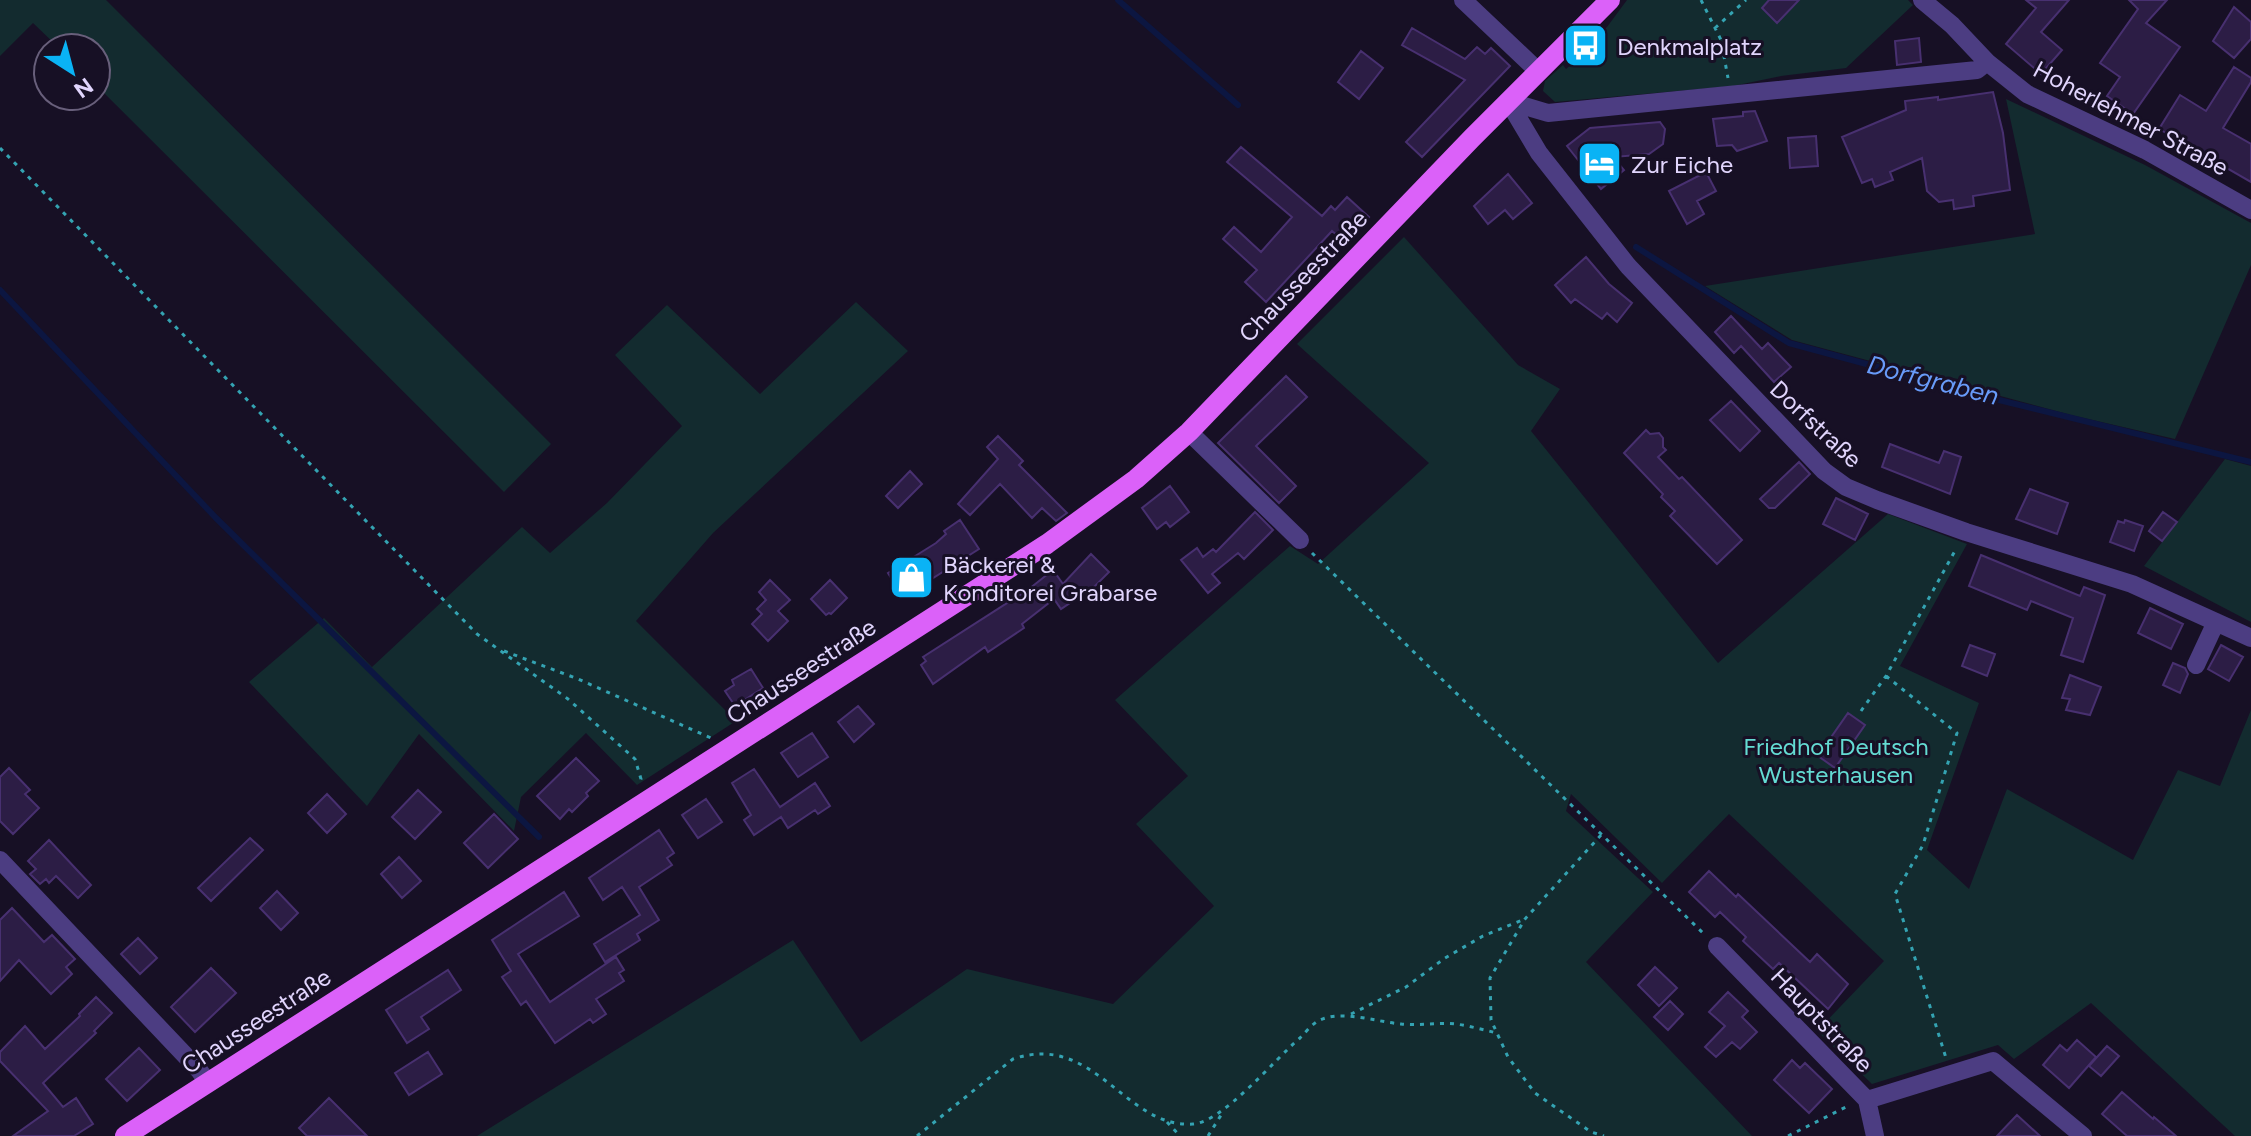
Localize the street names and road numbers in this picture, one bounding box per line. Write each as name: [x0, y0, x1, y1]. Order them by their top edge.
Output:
street label: Hoherlehmer Straße: [2029, 54, 2233, 182]
street label: Chausseestraße: [1233, 204, 1373, 348]
street label: Dorfstraße: [1764, 374, 1868, 474]
street label: Chausseestraße: [721, 612, 881, 730]
street label: Chausseestraße: [176, 962, 336, 1080]
street label: Hauptstraße: [1765, 962, 1879, 1078]

